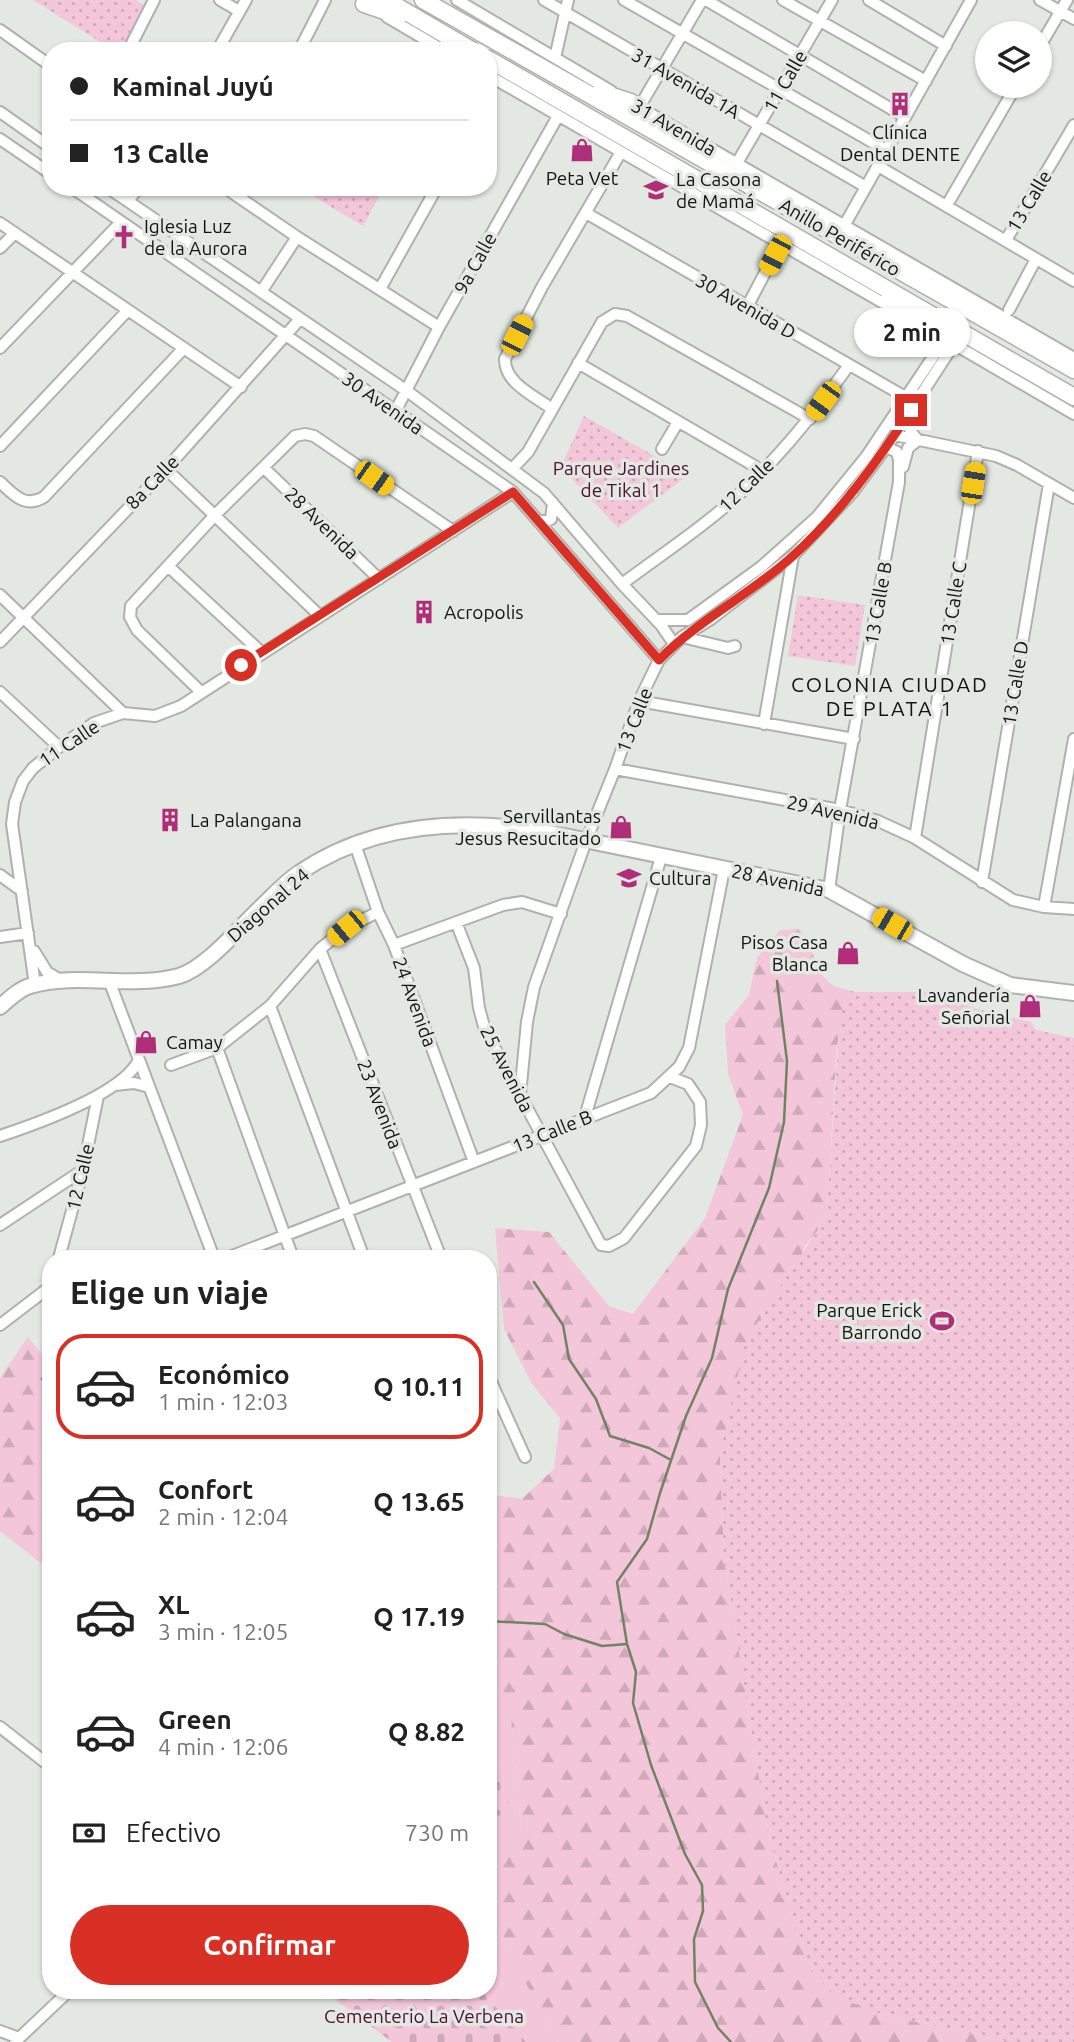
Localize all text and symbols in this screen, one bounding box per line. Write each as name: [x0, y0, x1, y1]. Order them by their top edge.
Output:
map controls: [975, 21, 1052, 98]
button: layers: [975, 21, 1052, 98]
street label: 31 Avenida 1A: [628, 43, 745, 123]
street label: 11 Calle: [759, 46, 811, 116]
text: Kaminal Juyú: [112, 72, 274, 101]
building icon: Clínica Dental DENTE: [886, 90, 914, 118]
street label: 31 Avenida: [628, 94, 720, 160]
place label: Clínica Dental DENTE: [840, 121, 960, 165]
shop icon: Peta Vet: [568, 136, 596, 164]
text: 13 Calle: [112, 139, 209, 168]
street label: 13 Calle: [1002, 166, 1056, 236]
place label: Peta Vet: [546, 167, 619, 189]
place label: La Casona de Mamá: [676, 168, 761, 212]
school or university icon: La Casona de Mamá: [642, 176, 670, 204]
street label: Anillo Periférico: [776, 193, 904, 281]
place label: Iglesia Luz de la Aurora: [144, 215, 248, 259]
church icon: Iglesia Luz de la Aurora: [110, 223, 138, 251]
street label: 9a Calle: [449, 228, 501, 298]
car: [756, 232, 795, 278]
street label: 30 Avenida D: [692, 269, 800, 343]
callout: 2 min: [853, 308, 969, 358]
car: [499, 312, 536, 358]
text: 2 min: [883, 320, 941, 345]
street label: 30 Avenida: [338, 367, 428, 439]
car: [803, 378, 844, 424]
route end: [895, 394, 927, 426]
street label: 8a Calle: [121, 450, 183, 514]
street label: 12 Calle: [714, 454, 778, 516]
car: [351, 457, 398, 499]
park label: Parque Jardines de Tikal 1: [553, 457, 689, 501]
car: [960, 461, 987, 505]
street label: 28 Avenida: [281, 482, 363, 564]
street label: 13 Calle B: [860, 560, 896, 646]
street label: 13 Calle C: [936, 560, 970, 646]
building icon: Acropolis: [410, 598, 438, 626]
place label: Acropolis: [444, 601, 524, 623]
street label: 13 Calle D: [997, 639, 1033, 727]
route start: [225, 649, 257, 681]
district label: COLONIA CIUDAD DE PLATA 1: [791, 672, 989, 720]
street label: 13 Calle: [612, 684, 656, 756]
street label: 11 Calle: [35, 715, 103, 771]
street label: 29 Avenida: [785, 791, 881, 833]
place label: Servillantas Jesus Resucitado: [455, 805, 601, 849]
building icon: La Palangana: [156, 806, 184, 834]
place label: La Palangana: [190, 809, 302, 831]
shop icon: Servillantas Jesus Resucitado: [607, 813, 635, 841]
street label: 28 Avenida: [730, 859, 826, 901]
street label: Diagonal 24: [223, 863, 313, 947]
school or university icon: Cultura: [615, 864, 643, 892]
place label: Cultura: [649, 867, 712, 889]
car: [869, 904, 916, 944]
car: [324, 906, 369, 950]
place label: Pisos Casa Blanca: [741, 931, 828, 975]
shop icon: Pisos Casa Blanca: [834, 939, 862, 967]
street label: 24 Avenida: [389, 954, 441, 1050]
place label: Lavandería Señorial: [918, 984, 1010, 1028]
shop icon: Lavandería Señorial: [1016, 992, 1044, 1020]
street label: 25 Avenida: [476, 1022, 538, 1116]
shop icon: Camay: [132, 1028, 160, 1056]
place label: Camay: [166, 1031, 223, 1053]
street label: 23 Avenida: [353, 1056, 407, 1152]
street label: 13 Calle B: [509, 1105, 595, 1157]
street label: 12 Calle: [62, 1142, 98, 1212]
text: Elige un viaje: [70, 1274, 269, 1310]
place label: Parque Erick Barrondo: [816, 1299, 922, 1343]
sports icon: Parque Erick Barrondo: [928, 1307, 956, 1335]
icon: car: [74, 1355, 137, 1418]
text: Económico: [158, 1360, 290, 1389]
text: Q 10.11: [373, 1372, 465, 1401]
text: 1 min · 12:03: [158, 1389, 289, 1414]
icon: car: [74, 1470, 137, 1533]
text: Confort: [158, 1475, 253, 1504]
text: Q 13.65: [373, 1487, 465, 1516]
text: 2 min · 12:04: [158, 1504, 289, 1529]
icon: car: [74, 1585, 137, 1648]
text: XL: [158, 1590, 189, 1619]
text: Q 17.19: [373, 1602, 465, 1631]
text: 3 min · 12:05: [158, 1619, 289, 1644]
icon: car: [74, 1700, 137, 1763]
text: Green: [158, 1705, 232, 1734]
text: Q 8.82: [388, 1717, 465, 1746]
text: 4 min · 12:06: [158, 1734, 289, 1759]
icon: cash: [70, 1814, 108, 1852]
text: Efectivo: [126, 1818, 221, 1847]
text: 730 m: [405, 1820, 469, 1845]
button: Confirmar: [70, 1905, 469, 1985]
park label: Cementerio La Verbena: [324, 2005, 524, 2027]

